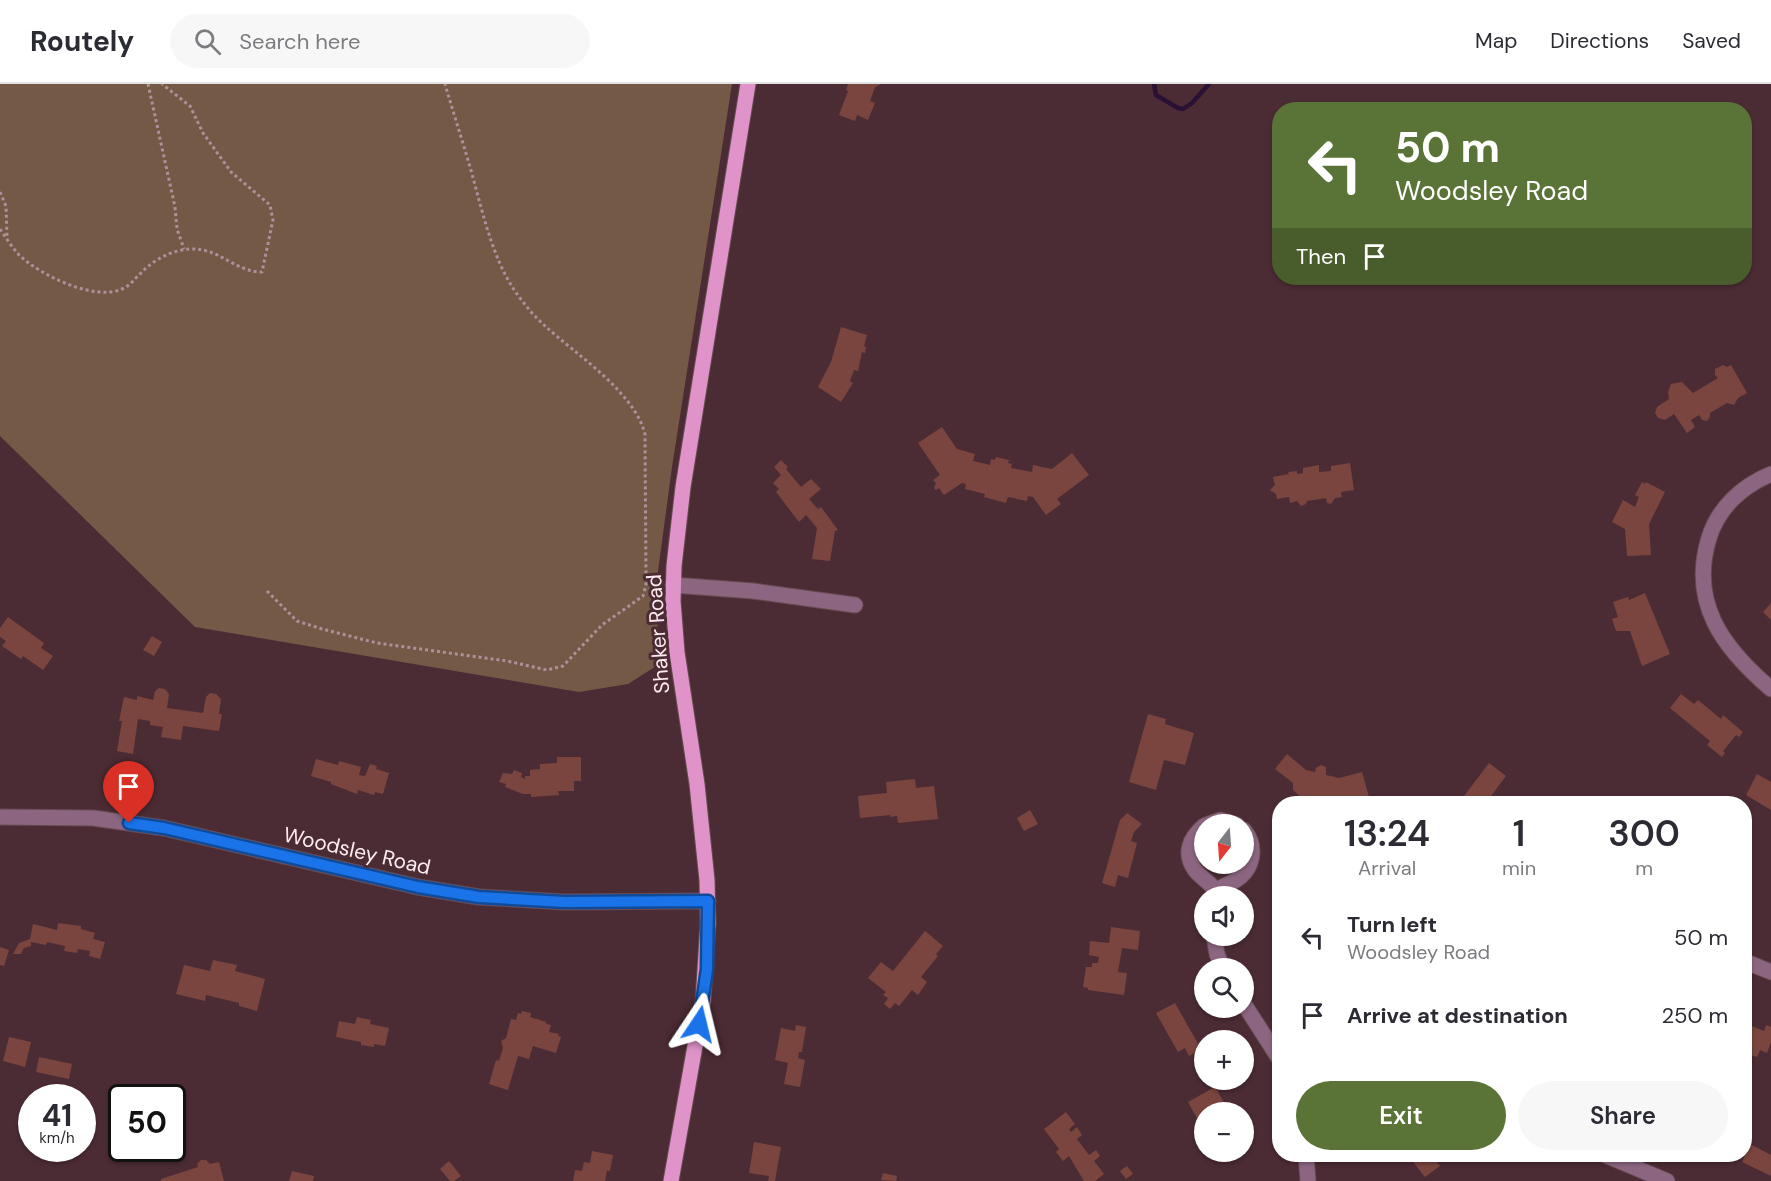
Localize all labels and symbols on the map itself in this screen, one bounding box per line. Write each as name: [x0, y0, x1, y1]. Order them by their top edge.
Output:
street label: Shaker Road: [640, 573, 676, 695]
pin: [103, 761, 154, 823]
north arrow: [1194, 814, 1254, 874]
street label: Woodsley Road: [281, 820, 433, 882]
position arrow: [667, 992, 731, 1056]
speed limit sign: 50: [108, 1084, 186, 1162]

